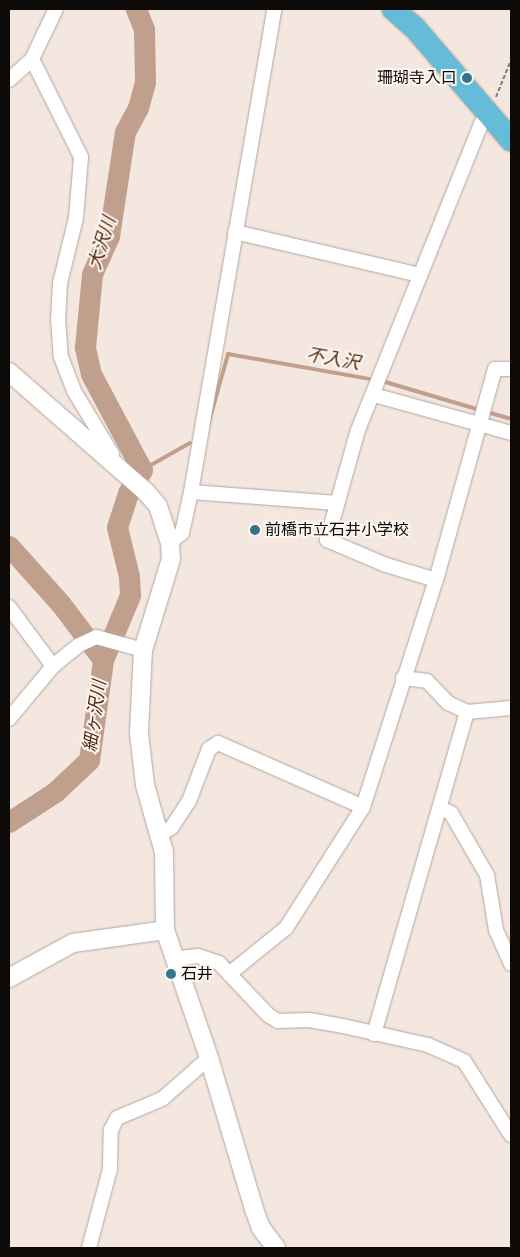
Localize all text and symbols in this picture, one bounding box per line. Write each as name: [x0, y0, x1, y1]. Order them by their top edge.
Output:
place label: 珊瑚寺入口: [377, 68, 457, 88]
marker: 珊瑚寺入口: [461, 72, 473, 84]
water label: 大沢川: [84, 214, 120, 272]
water label: 不入沢: [305, 344, 361, 374]
place label: 前橋市立石井小学校: [265, 520, 409, 540]
marker: 前橋市立石井小学校: [249, 524, 261, 536]
water label: 細ヶ沢川: [79, 679, 111, 753]
place label: 石井: [181, 964, 213, 984]
marker: 石井: [165, 968, 177, 980]

